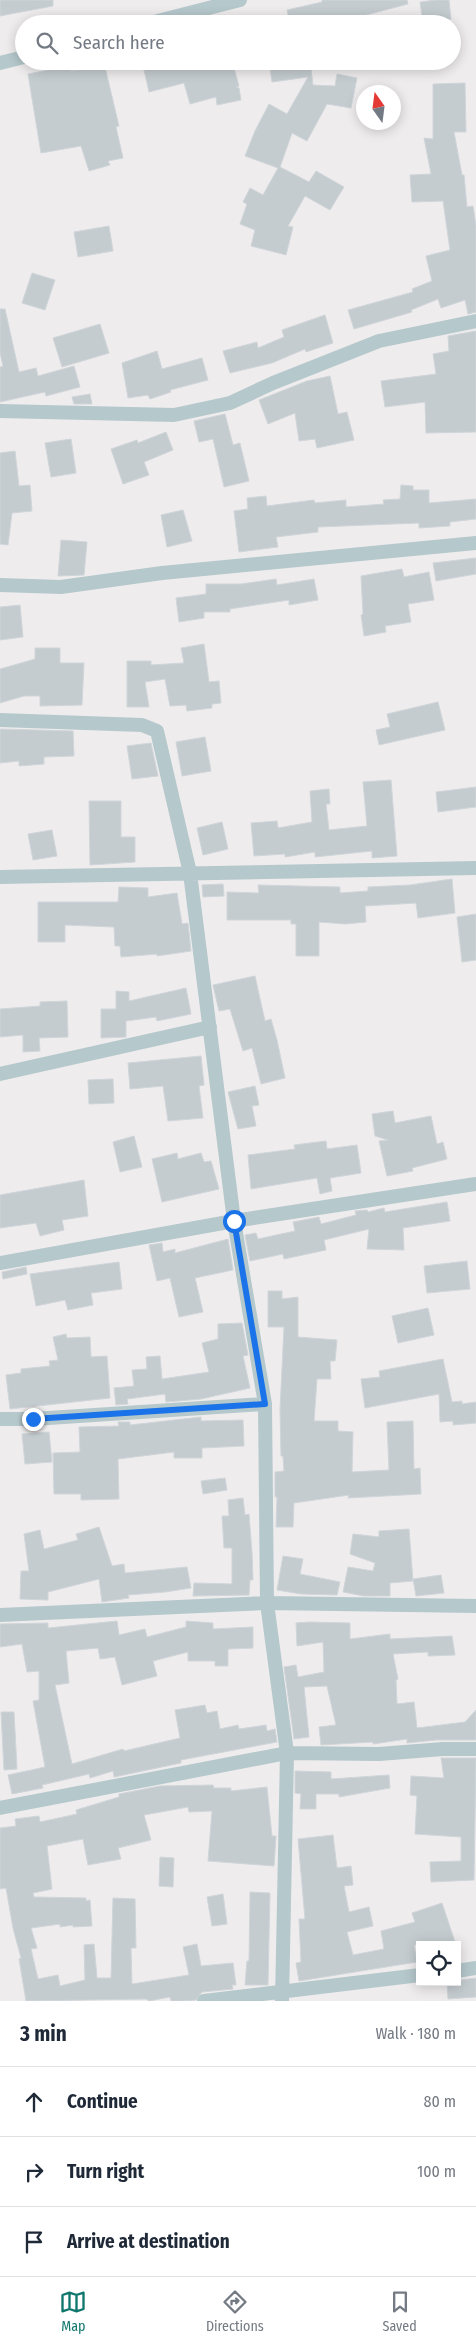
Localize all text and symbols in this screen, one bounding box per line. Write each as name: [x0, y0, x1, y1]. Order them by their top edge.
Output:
search box: [15, 15, 461, 70]
icon: search: [33, 29, 61, 57]
text: Search here: [73, 31, 165, 54]
north arrow: [356, 85, 401, 130]
route start: [223, 1210, 246, 1233]
route end: [22, 1408, 45, 1431]
map controls: [416, 1941, 461, 1986]
button: locate: [416, 1941, 461, 1986]
text: 3 min: [20, 2021, 67, 2047]
text: Walk · 180 m: [376, 2024, 456, 2043]
icon: ahead: [20, 2088, 48, 2116]
text: Continue: [67, 2090, 138, 2113]
text: 80 m: [424, 2092, 456, 2111]
icon: right: [20, 2158, 48, 2186]
text: Turn right: [67, 2160, 144, 2183]
text: 100 m: [417, 2162, 456, 2181]
icon: arrive: [20, 2228, 48, 2256]
text: Arrive at destination: [67, 2230, 230, 2253]
tab: Map: [59, 2288, 87, 2335]
tab: Directions: [206, 2288, 264, 2335]
tab: Saved: [382, 2288, 417, 2335]

